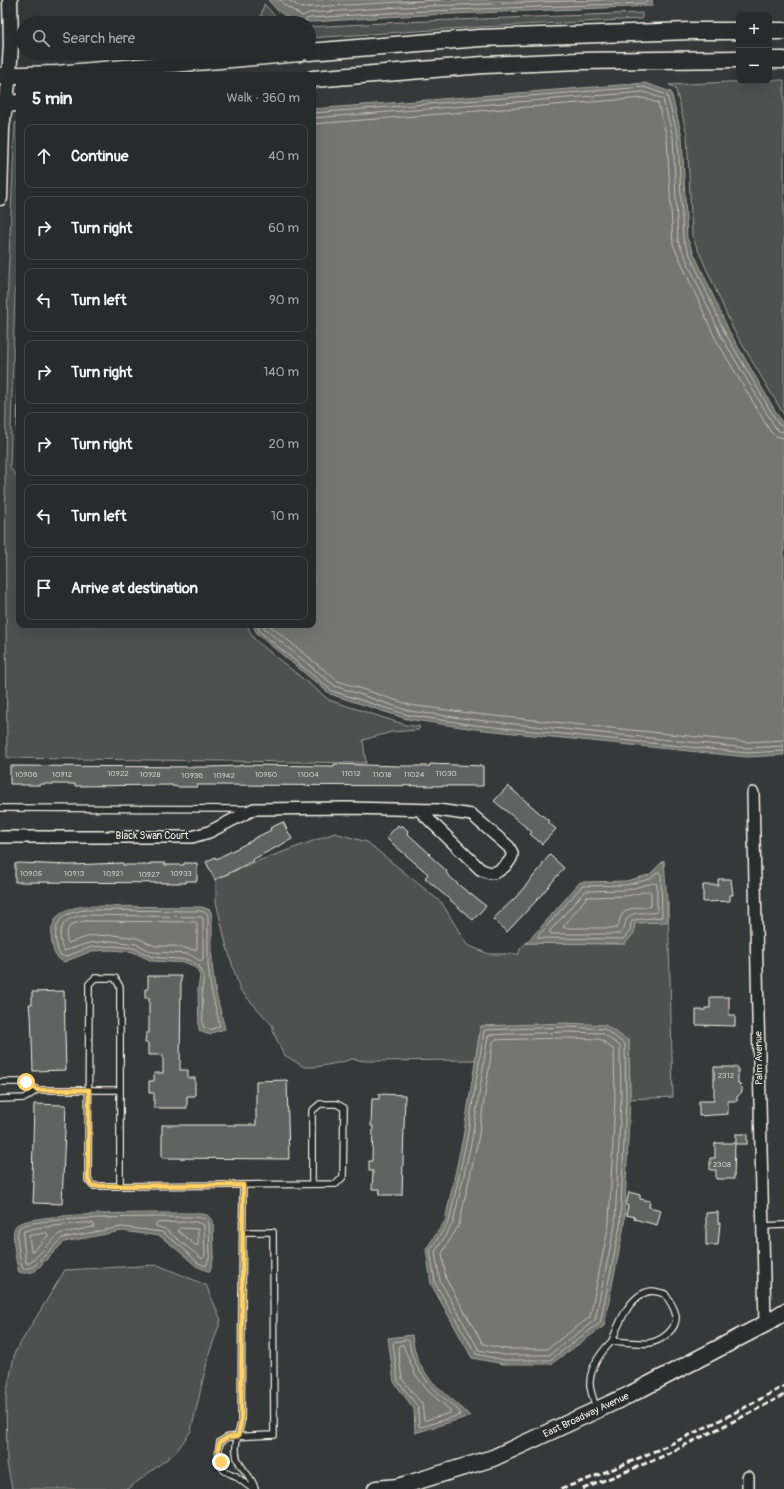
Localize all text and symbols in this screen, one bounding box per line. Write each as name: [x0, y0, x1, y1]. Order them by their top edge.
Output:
map controls: [736, 12, 772, 84]
button: +: [736, 12, 772, 48]
search box: [16, 16, 316, 60]
icon: search: [30, 27, 52, 49]
text: Search here: [62, 29, 135, 48]
button: −: [736, 48, 772, 84]
text: 5 min: [32, 88, 72, 109]
text: Walk · 360 m: [226, 90, 300, 106]
icon: ahead: [33, 145, 55, 167]
text: Continue: [71, 147, 129, 166]
text: 40 m: [268, 148, 299, 164]
icon: right: [33, 217, 55, 239]
text: Turn right: [71, 219, 132, 238]
text: 60 m: [268, 220, 299, 236]
icon: left: [33, 289, 55, 311]
text: Turn left: [71, 291, 127, 310]
text: 90 m: [269, 292, 299, 308]
icon: right: [33, 361, 55, 383]
text: Turn right: [71, 363, 132, 382]
text: 140 m: [263, 364, 299, 380]
icon: right: [33, 433, 55, 455]
text: Turn right: [71, 435, 132, 454]
text: 20 m: [268, 436, 299, 452]
icon: left: [33, 505, 55, 527]
text: Turn left: [71, 507, 127, 526]
text: 10 m: [271, 508, 299, 524]
icon: arrive: [33, 577, 55, 599]
text: Arrive at destination: [71, 579, 198, 598]
house number: 10922: [107, 769, 129, 778]
house number: 11012: [341, 769, 361, 778]
house number: 11030: [435, 769, 457, 778]
house number: 10906: [15, 770, 38, 779]
house number: 10912: [52, 770, 73, 779]
house number: 10928: [139, 770, 161, 779]
house number: 10950: [255, 770, 278, 779]
house number: 11004: [297, 770, 319, 779]
house number: 11018: [373, 770, 391, 779]
house number: 11024: [404, 770, 425, 779]
house number: 10936: [181, 771, 203, 780]
house number: 10942: [213, 771, 235, 780]
street label: Black Swan Court: [115, 830, 189, 842]
house number: 10905: [20, 869, 42, 878]
house number: 10913: [64, 869, 85, 878]
house number: 10921: [103, 869, 123, 878]
house number: 10933: [170, 869, 192, 878]
house number: 10927: [138, 870, 160, 879]
street label: Palm Avenue: [753, 1031, 765, 1085]
house number: 2312: [718, 1071, 735, 1080]
route start: [17, 1073, 35, 1091]
house number: 2308: [713, 1160, 731, 1169]
street label: East Broadway Avenue: [541, 1390, 631, 1440]
route end: [212, 1453, 230, 1471]

